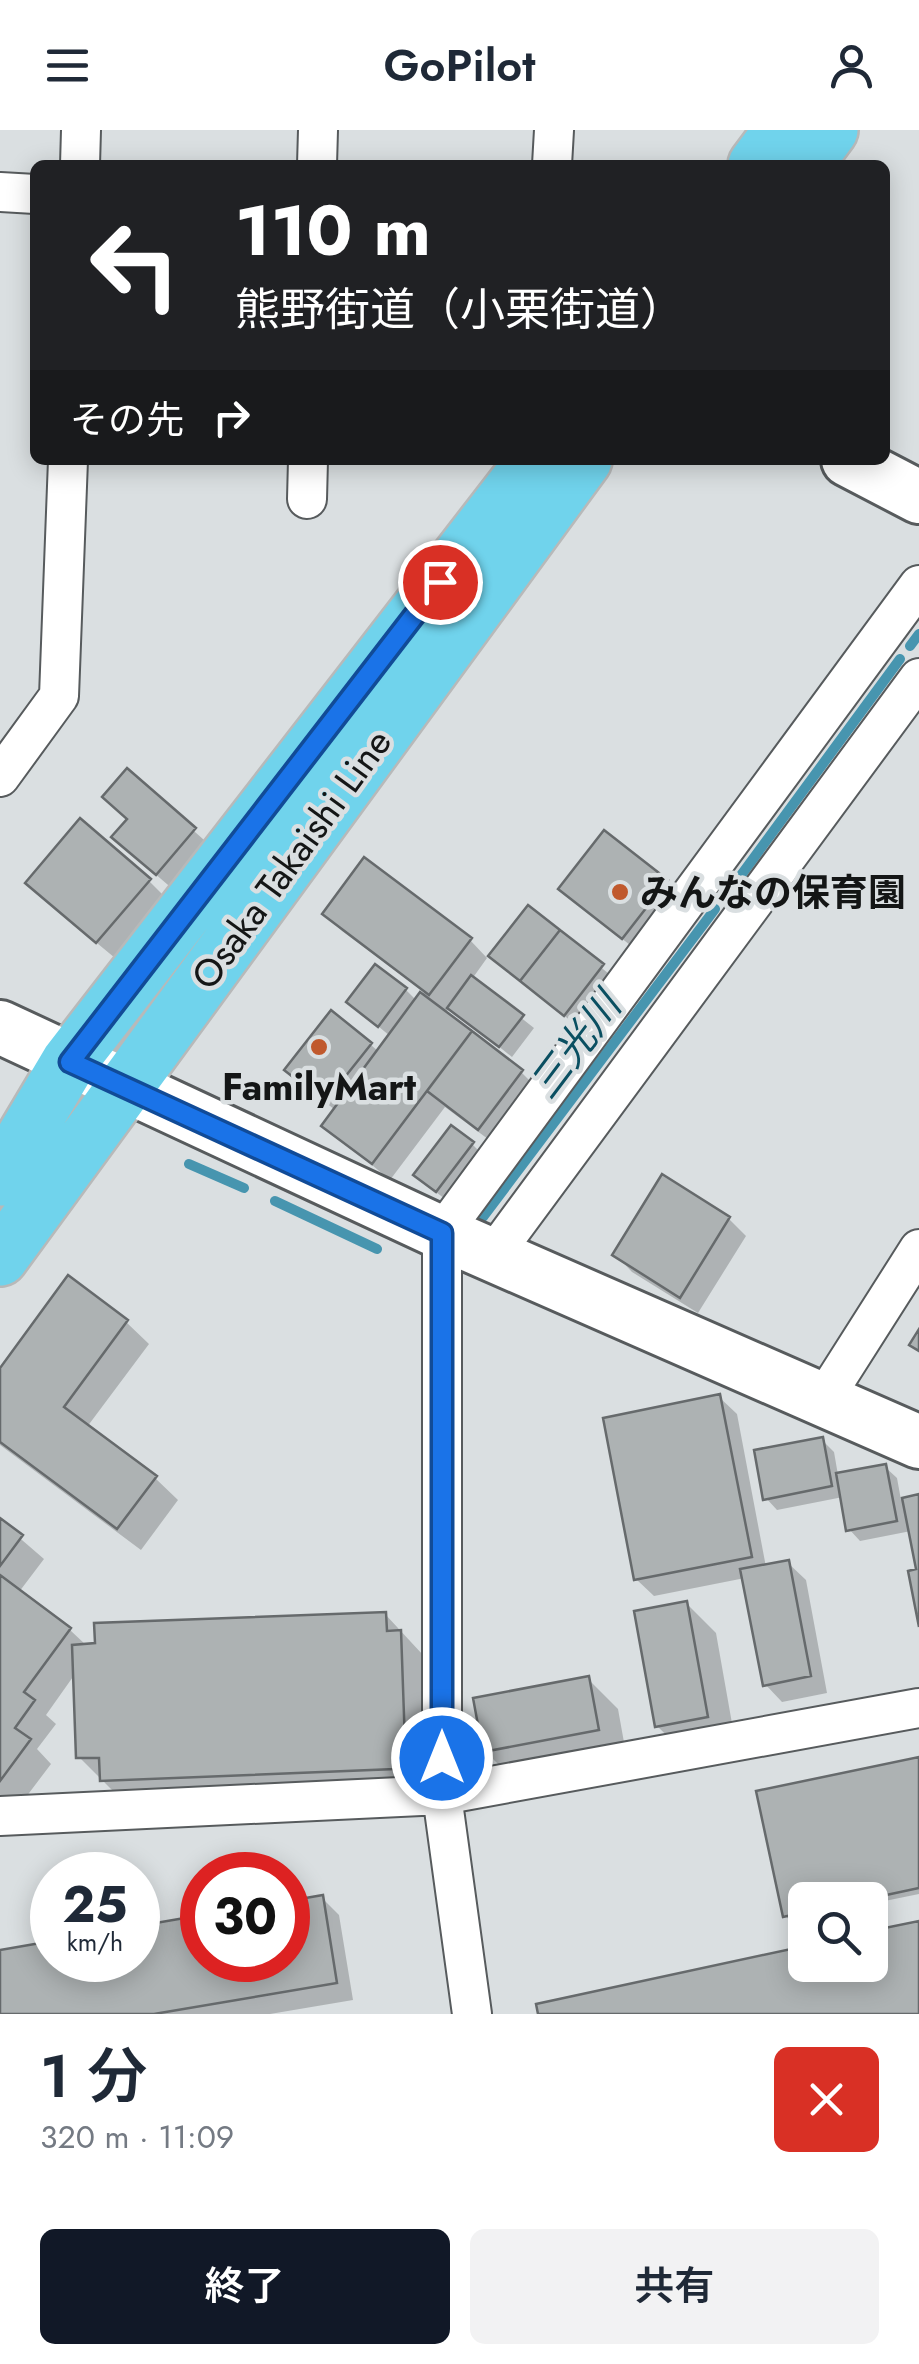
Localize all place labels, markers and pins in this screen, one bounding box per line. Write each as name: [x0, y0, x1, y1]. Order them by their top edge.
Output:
pin: [398, 540, 483, 625]
place label: みんなの保育園: [640, 865, 906, 920]
marker: みんなの保育園: [609, 881, 631, 903]
marker: FamilyMart: [308, 1036, 330, 1058]
place label: FamilyMart: [222, 1059, 416, 1114]

